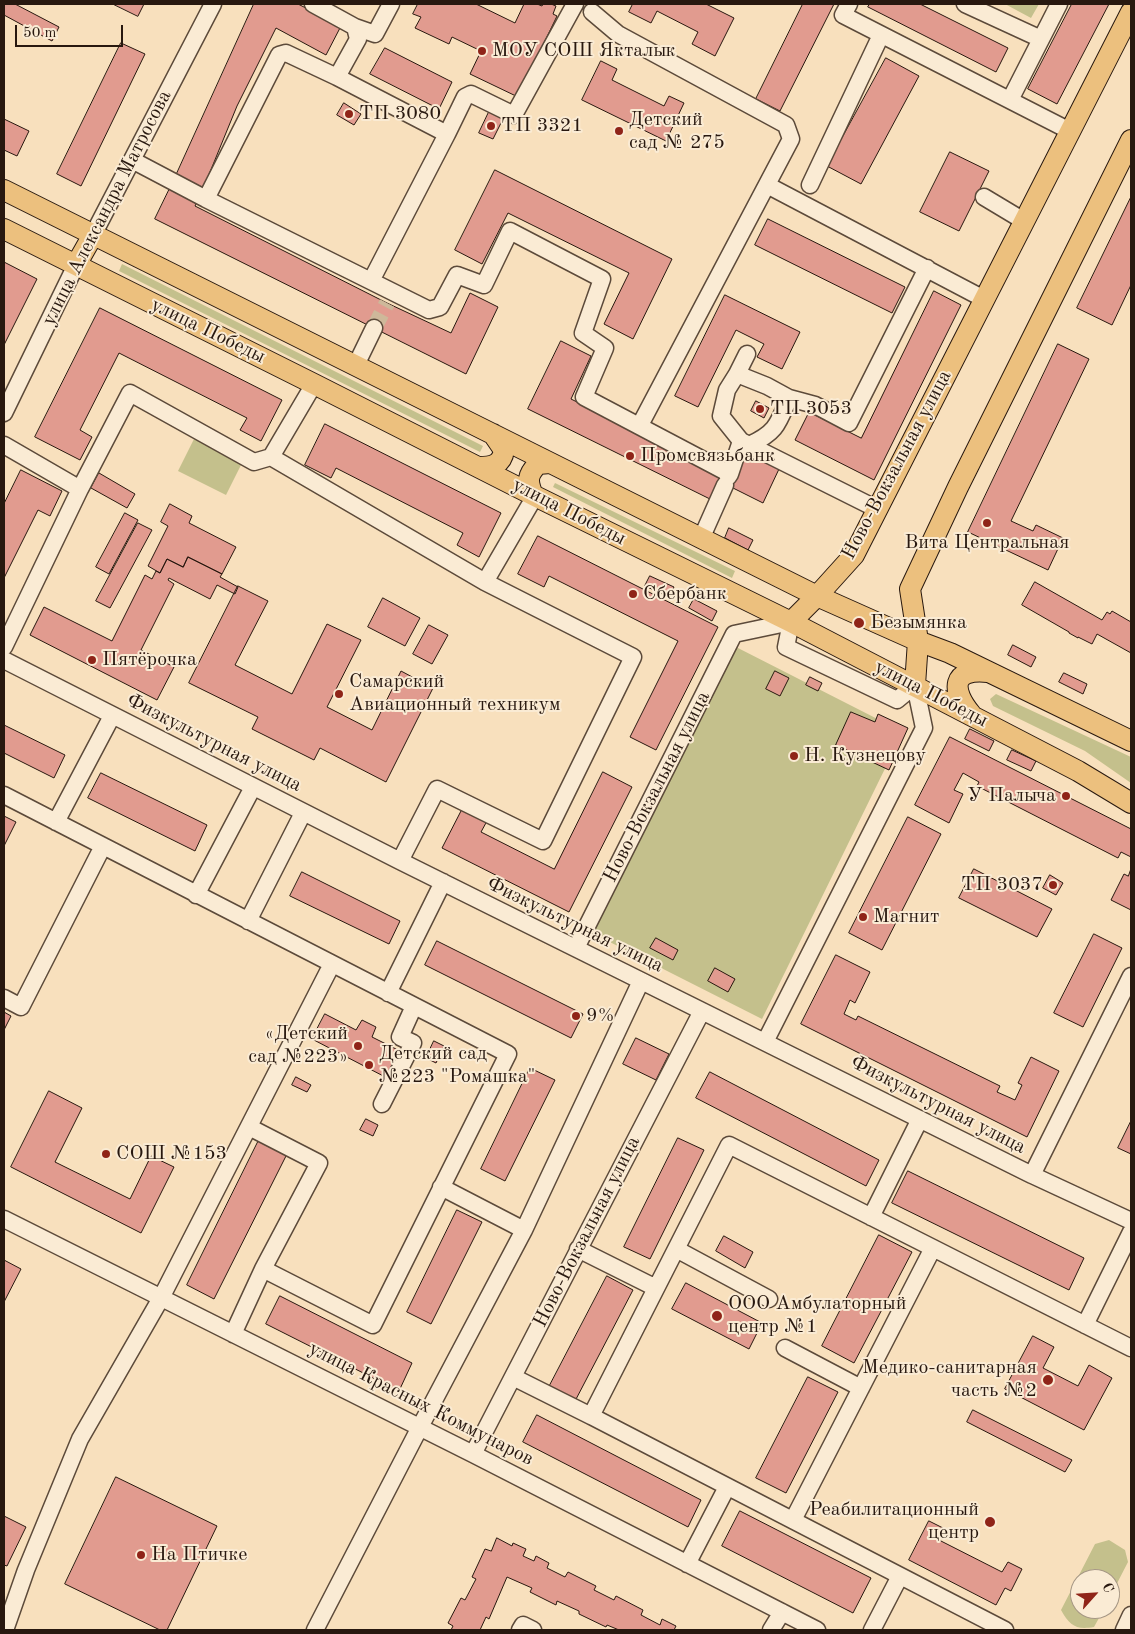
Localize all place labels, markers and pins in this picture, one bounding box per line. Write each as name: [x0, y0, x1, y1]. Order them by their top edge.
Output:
place label: МОУ СОШ Якталык: [492, 39, 675, 63]
marker: МОУ СОШ Якталык: [476, 45, 488, 57]
place label: ТП 3080: [359, 102, 441, 126]
marker: ТП 3080: [343, 108, 355, 120]
place label: Детский сад № 275: [629, 108, 725, 155]
place label: ТП 3321: [501, 114, 583, 138]
marker: ТП 3321: [485, 120, 497, 132]
marker: Детский сад № 275: [613, 125, 625, 137]
place label: ТП 3053: [770, 397, 852, 421]
marker: ТП 3053: [754, 403, 766, 415]
place label: Промсвязьбанк: [640, 444, 775, 468]
marker: Промсвязьбанк: [624, 450, 636, 462]
marker: Вита Центральная: [981, 517, 993, 529]
place label: Вита Центральная: [905, 531, 1069, 555]
place label: Сбербанк: [643, 582, 727, 606]
marker: Сбербанк: [627, 588, 639, 600]
place label: Безымянка: [870, 611, 967, 635]
marker: Безымянка: [852, 616, 866, 630]
place label: Пятёрочка: [102, 648, 197, 672]
marker: Пятёрочка: [86, 654, 98, 666]
place label: Самарский Авиационный техникум: [349, 670, 561, 717]
marker: Самарский Авиационный техникум: [333, 688, 345, 700]
place label: Н. Кузнецову: [804, 744, 926, 768]
marker: Н. Кузнецову: [788, 750, 800, 762]
place label: У Палыча: [967, 784, 1056, 808]
marker: У Палыча: [1060, 790, 1072, 802]
place label: ТП 3037: [961, 873, 1043, 897]
marker: ТП 3037: [1047, 879, 1059, 891]
place label: Магнит: [873, 905, 940, 929]
marker: Магнит: [857, 911, 869, 923]
place label: 9%: [586, 1004, 615, 1028]
marker: 9%: [570, 1010, 582, 1022]
place label: «Детский сад №223»: [248, 1022, 348, 1069]
marker: «Детский сад №223»: [352, 1040, 364, 1052]
place label: Детский сад №223 "Ромашка": [379, 1042, 535, 1089]
marker: Детский сад №223 "Ромашка": [363, 1059, 375, 1071]
place label: СОШ №153: [116, 1142, 227, 1166]
marker: СОШ №153: [100, 1148, 112, 1160]
place label: ООО Амбулаторный центр №1: [728, 1292, 906, 1339]
marker: ООО Амбулаторный центр №1: [710, 1309, 724, 1323]
place label: Медико-санитарная часть №2: [862, 1356, 1037, 1403]
marker: Медико-санитарная часть №2: [1041, 1373, 1055, 1387]
place label: Реабилитационный центр: [809, 1498, 979, 1545]
marker: Реабилитационный центр: [983, 1515, 997, 1529]
place label: На Птичке: [151, 1543, 247, 1567]
marker: На Птичке: [135, 1549, 147, 1561]

